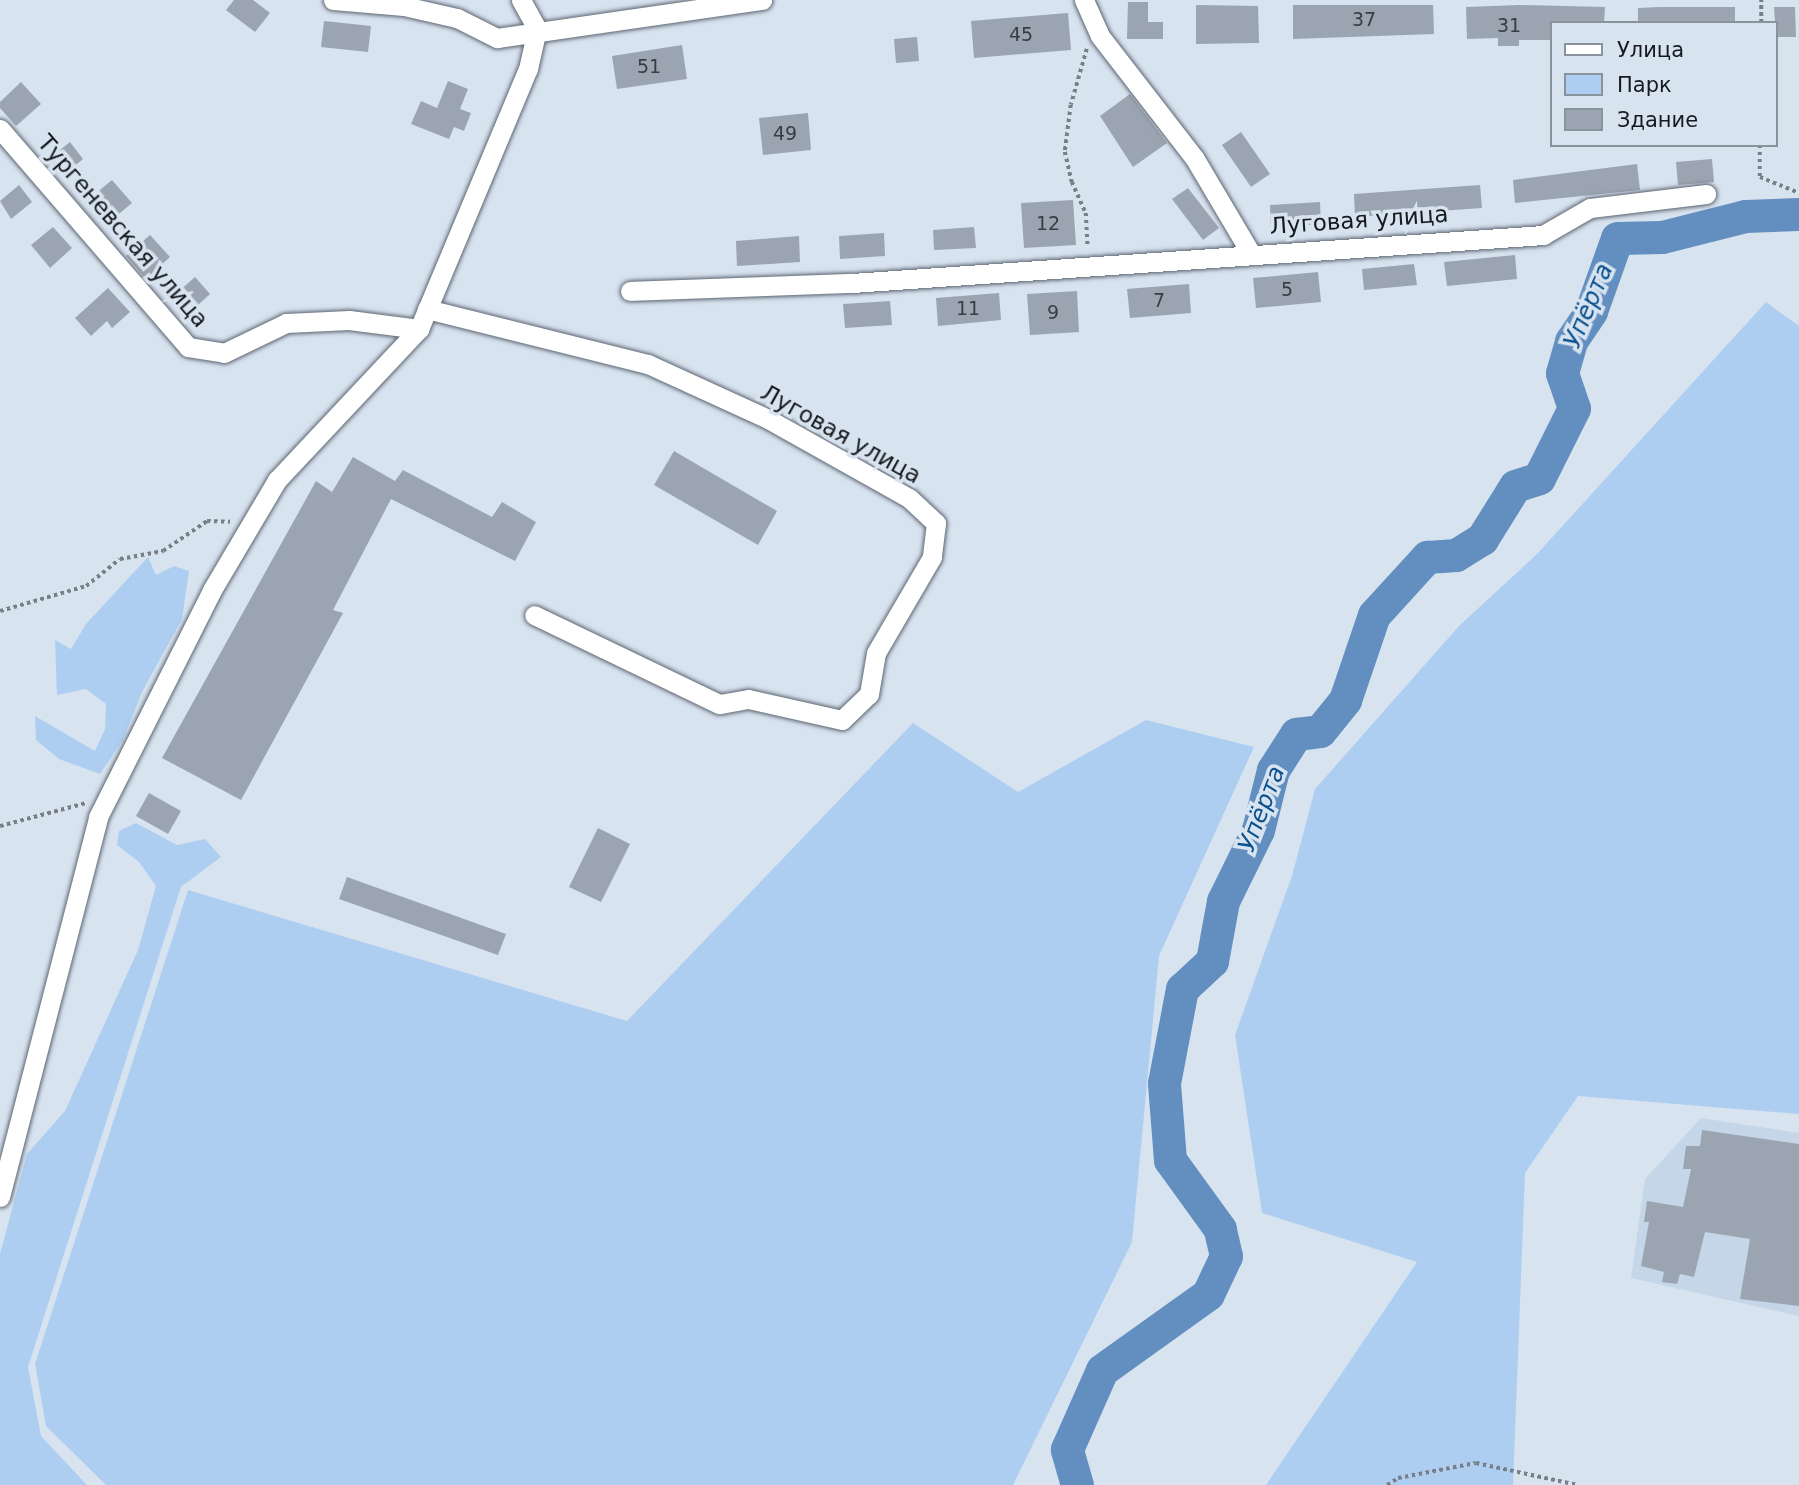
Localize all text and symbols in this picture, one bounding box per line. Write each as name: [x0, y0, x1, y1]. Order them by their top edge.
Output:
house number: 37: [1352, 9, 1376, 31]
house number: 31: [1497, 15, 1521, 37]
legend: [1550, 21, 1778, 147]
house number: 45: [1009, 24, 1033, 46]
text: Улица: [1617, 38, 1684, 62]
house number: 51: [637, 56, 661, 78]
text: Парк: [1617, 73, 1672, 97]
text: Здание: [1617, 108, 1698, 132]
house number: 49: [773, 123, 797, 145]
street label: Тургеневская улица: [32, 129, 214, 333]
street label: Луговая улица: [1269, 200, 1449, 240]
house number: 12: [1036, 213, 1060, 235]
water label: Упёрта: [1558, 259, 1620, 353]
house number: 5: [1281, 279, 1293, 301]
house number: 7: [1153, 290, 1165, 312]
house number: 11: [956, 298, 980, 320]
house number: 9: [1047, 302, 1059, 324]
street label: Луговая улица: [756, 379, 926, 489]
water label: Упёрта: [1233, 762, 1291, 856]

